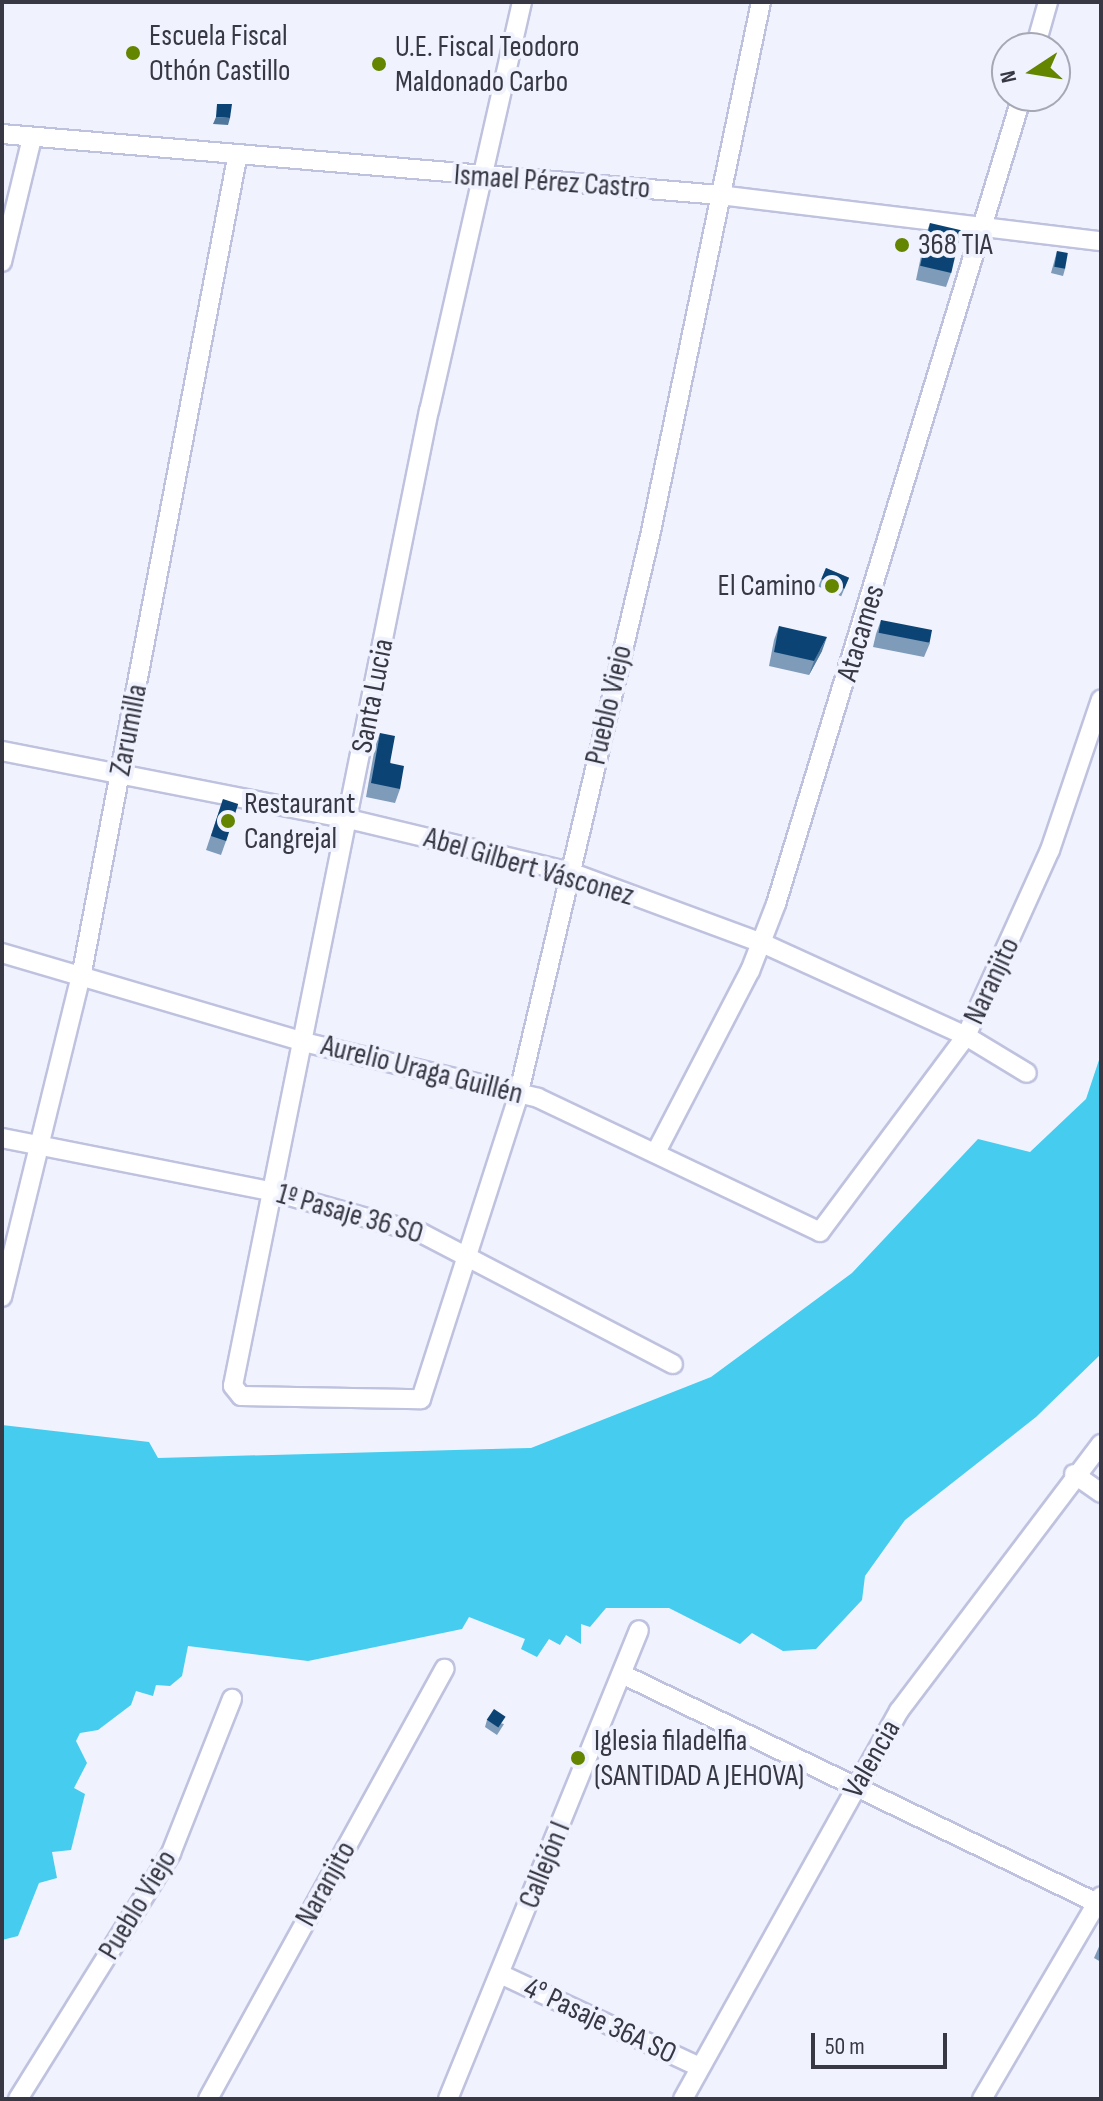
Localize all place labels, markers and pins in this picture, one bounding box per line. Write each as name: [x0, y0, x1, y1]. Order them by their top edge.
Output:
place label: Escuela Fiscal Othón Castillo: [149, 18, 291, 88]
place label: U.E. Fiscal Teodoro Maldonado Carbo: [395, 29, 579, 100]
marker: Escuela Fiscal Othón Castillo: [124, 44, 142, 62]
marker: U.E. Fiscal Teodoro Maldonado Carbo: [370, 55, 388, 73]
place label: 368 TIA: [918, 227, 993, 263]
marker: 368 TIA: [893, 236, 911, 254]
place label: El Camino: [718, 568, 816, 604]
marker: El Camino: [823, 577, 841, 595]
place label: Restaurant Cangrejal: [244, 786, 355, 856]
marker: Restaurant Cangrejal: [219, 812, 237, 830]
place label: Iglesia filadelfia (SANTIDAD A JEHOVA): [594, 1723, 804, 1794]
marker: Iglesia filadelfia (SANTIDAD A JEHOVA): [569, 1749, 587, 1767]

